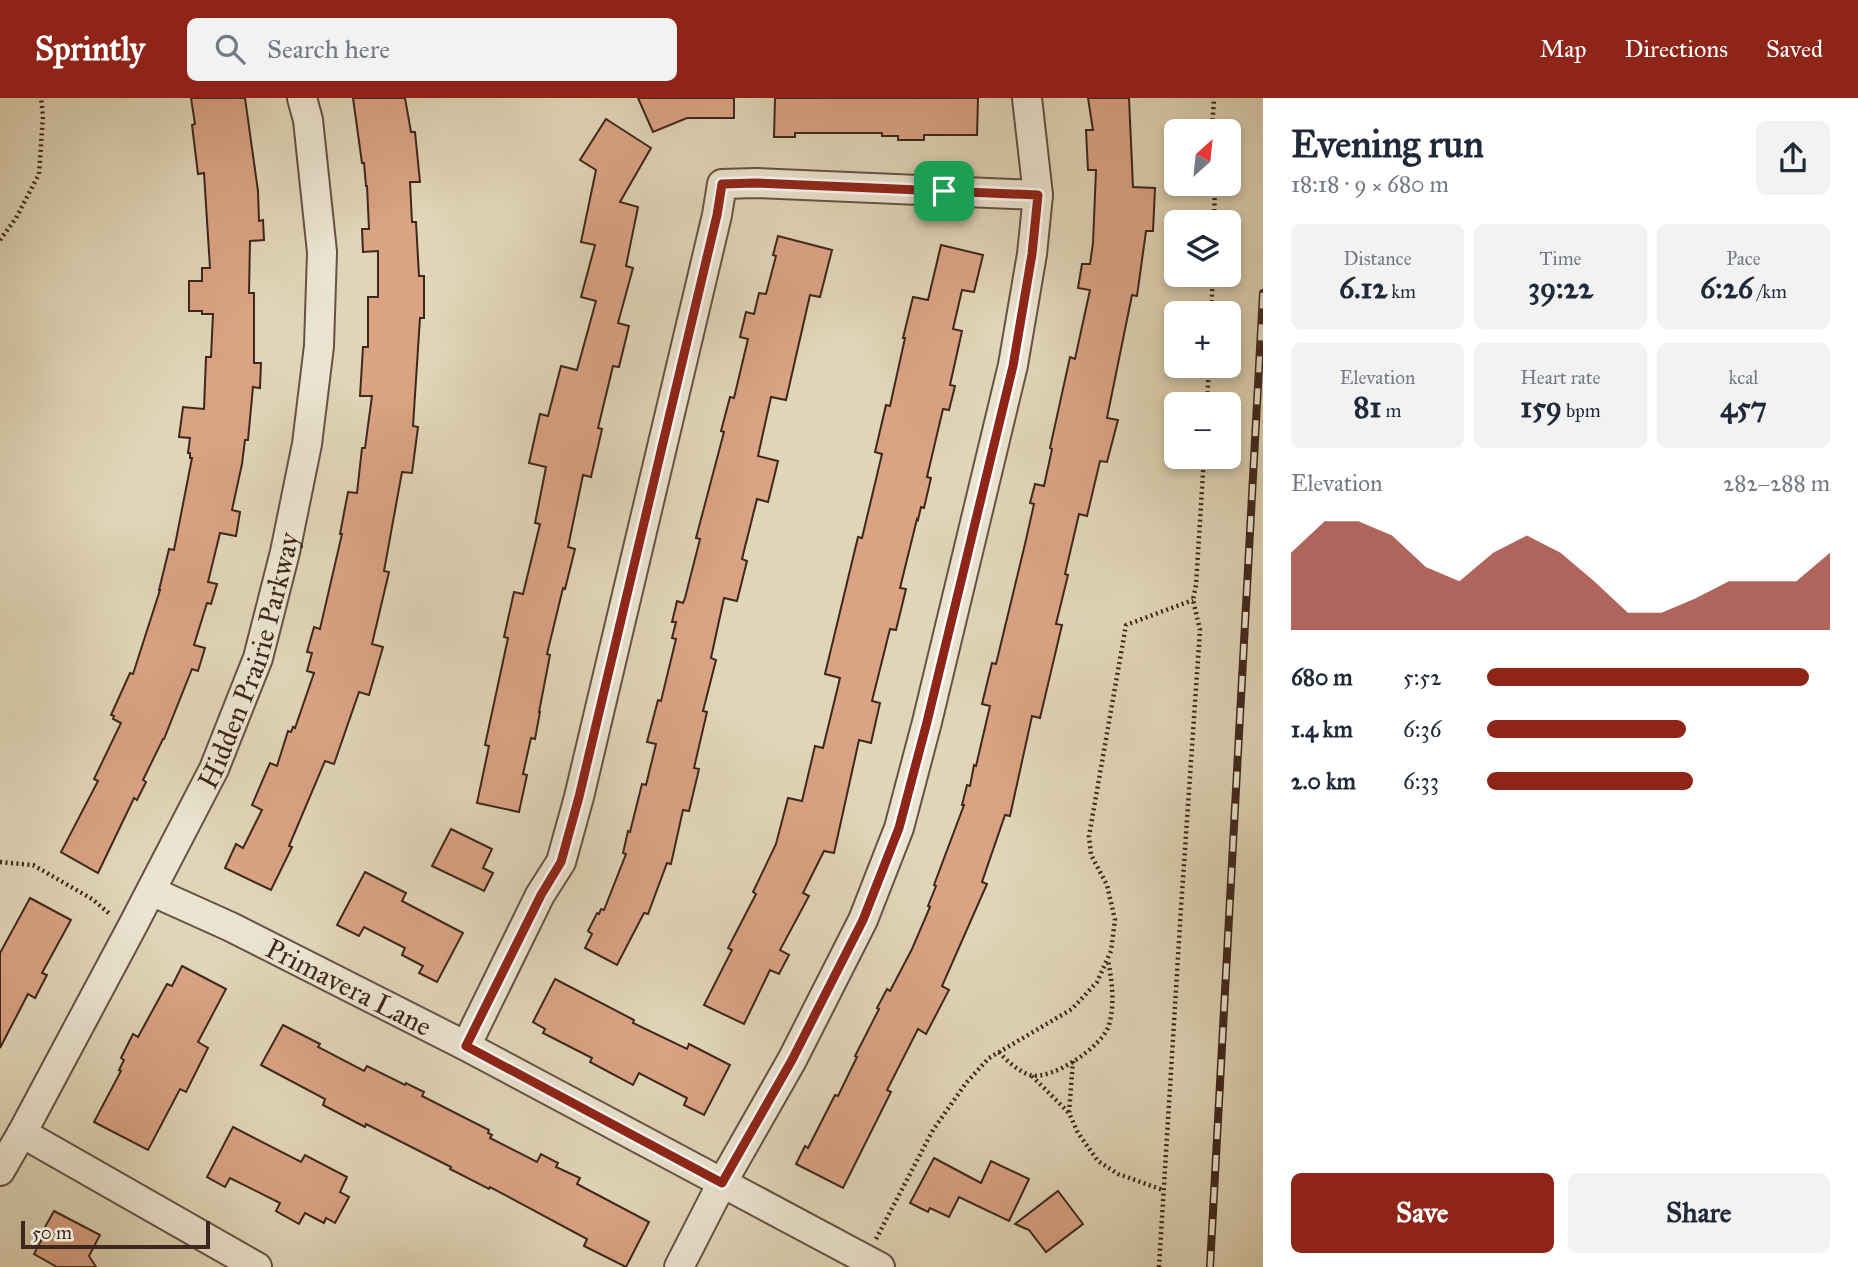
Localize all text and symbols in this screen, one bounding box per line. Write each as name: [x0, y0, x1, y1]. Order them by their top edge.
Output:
search box: [187, 18, 677, 81]
text: Sprintly: [35, 29, 145, 69]
icon: search: [211, 30, 249, 68]
text: Search here: [267, 33, 390, 65]
text: Map: [1540, 34, 1587, 64]
text: Directions: [1625, 34, 1728, 64]
text: Saved: [1766, 34, 1823, 64]
north arrow: [1164, 119, 1241, 196]
map controls: [1164, 119, 1241, 469]
text: Evening run: [1291, 121, 1484, 167]
button: share: [1756, 121, 1830, 195]
pin: [914, 161, 974, 221]
text: 18:18 · 9 × 680 m: [1291, 170, 1449, 198]
icon: arrive: [925, 172, 963, 210]
button: layers: [1164, 210, 1241, 287]
text: Distance: [1343, 247, 1412, 270]
text: Time: [1539, 247, 1582, 270]
text: Pace: [1726, 247, 1761, 270]
text: 6.12: [1339, 270, 1387, 306]
text: 39:22: [1528, 270, 1593, 306]
text: 6:26: [1700, 270, 1753, 306]
text: km: [1387, 280, 1416, 303]
text: /km: [1753, 280, 1787, 303]
button: +: [1164, 301, 1241, 378]
text: Elevation: [1340, 366, 1415, 389]
text: Heart rate: [1521, 366, 1600, 389]
text: kcal: [1729, 366, 1758, 389]
text: 81: [1354, 389, 1381, 425]
text: 159: [1520, 389, 1562, 425]
text: 457: [1720, 389, 1767, 425]
button: −: [1164, 392, 1241, 469]
text: m: [1381, 399, 1401, 422]
text: bpm: [1562, 399, 1601, 422]
text: Elevation: [1291, 469, 1382, 497]
text: 282–288 m: [1723, 469, 1830, 497]
street label: Hidden Prairie Parkway: [190, 528, 306, 794]
text: 680 m: [1291, 663, 1353, 691]
text: 5:52: [1403, 663, 1442, 691]
text: 1.4 km: [1291, 715, 1353, 743]
text: 6:36: [1403, 715, 1442, 743]
text: 2.0 km: [1291, 767, 1356, 795]
text: 6:33: [1403, 767, 1439, 795]
street label: Primavera Lane: [260, 930, 438, 1043]
button: Save: [1291, 1173, 1554, 1253]
button: Share: [1568, 1173, 1830, 1253]
scale bar: [21, 1218, 210, 1250]
text: 50 m: [32, 1221, 72, 1244]

